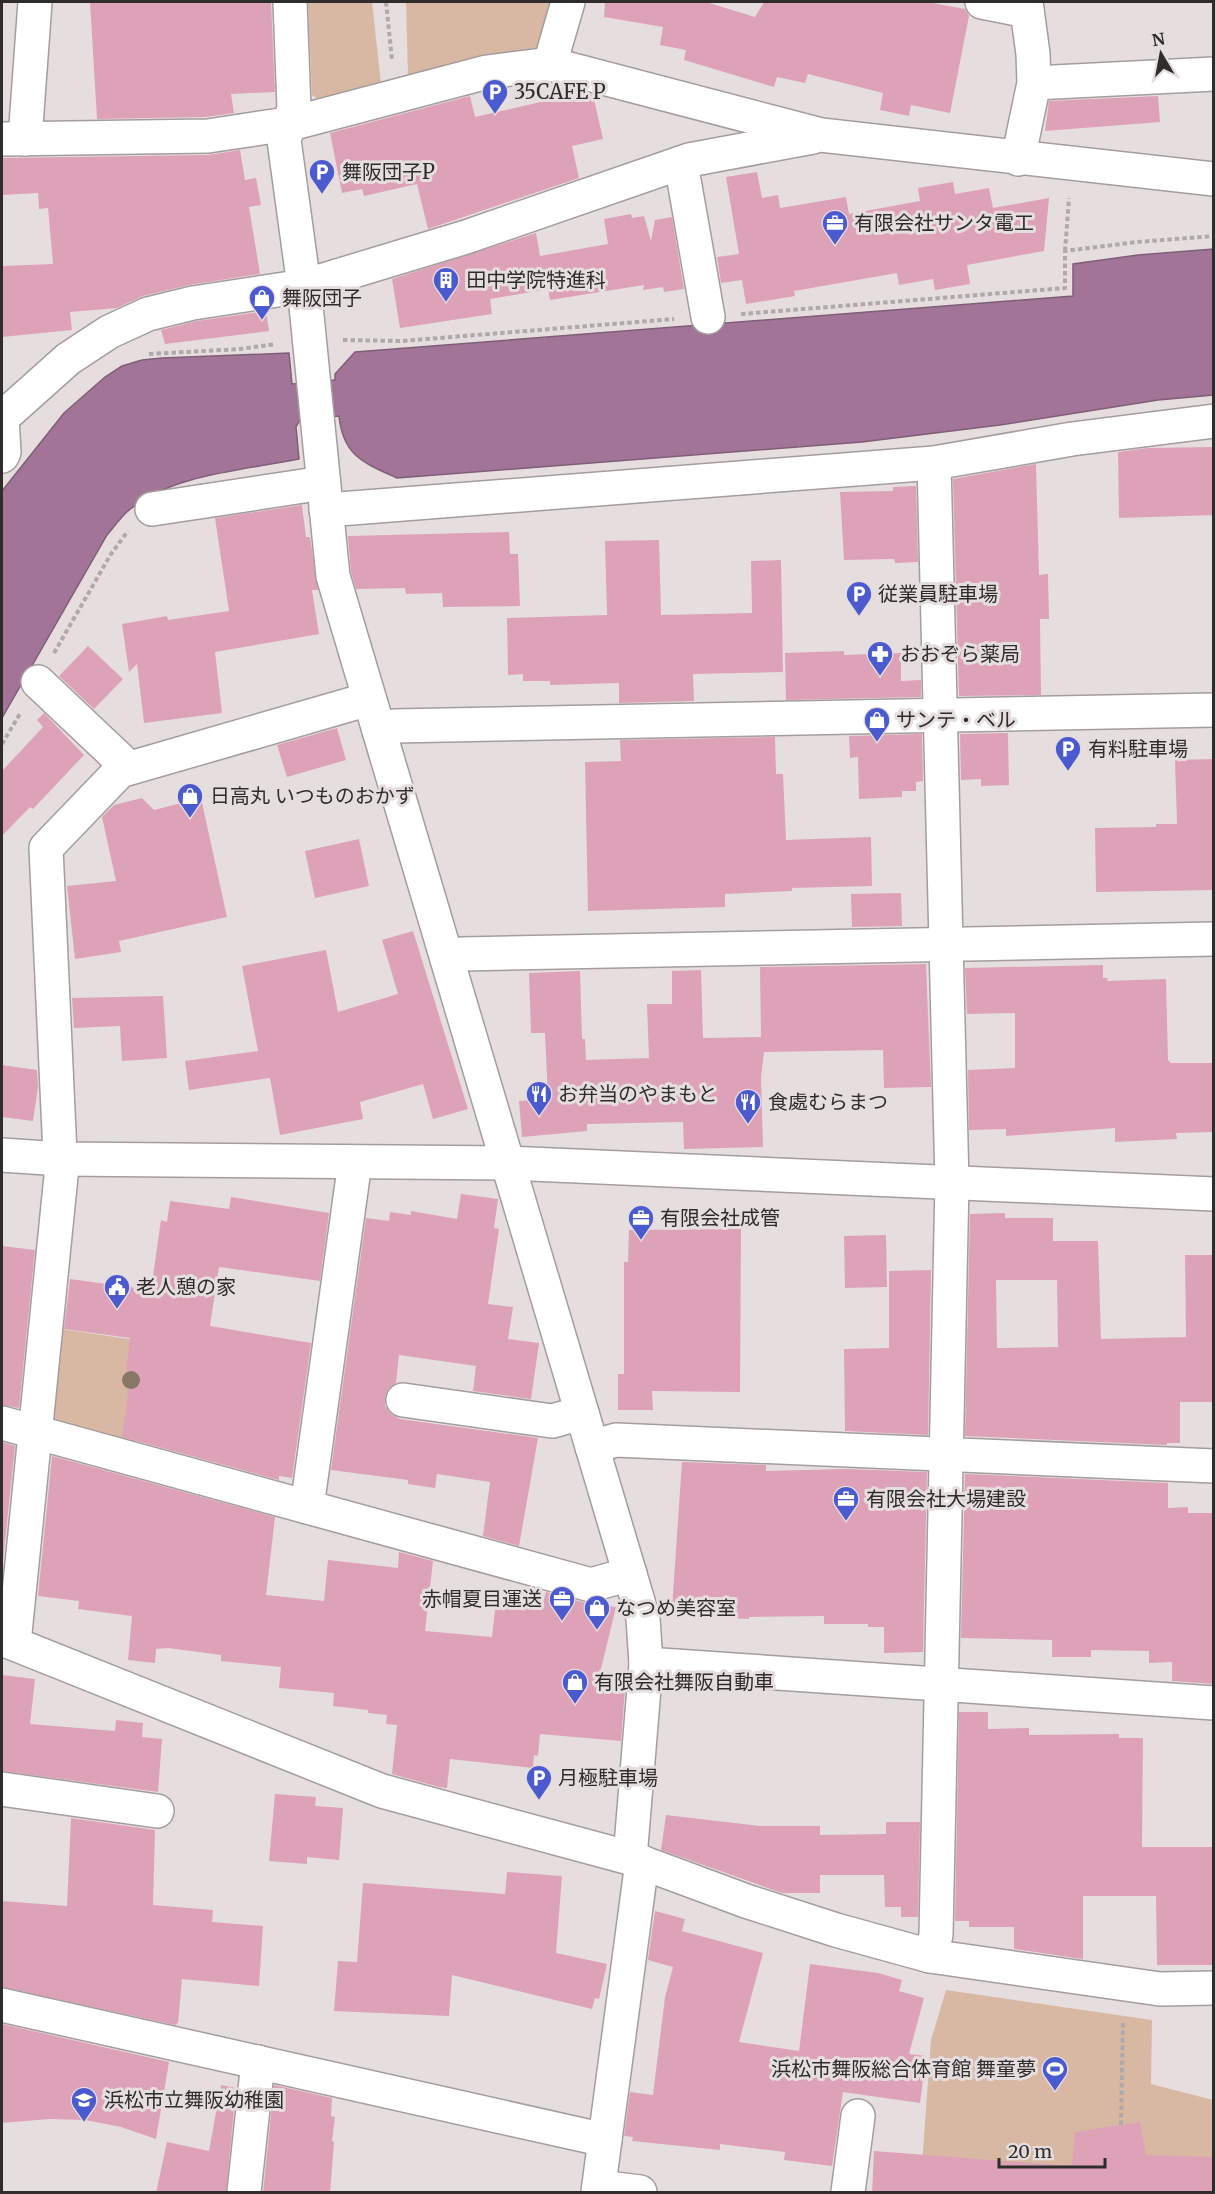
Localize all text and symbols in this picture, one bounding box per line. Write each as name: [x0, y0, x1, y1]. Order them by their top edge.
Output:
north arrow: [1131, 24, 1191, 84]
text: N: [1150, 28, 1167, 50]
parking icon: 35CAFE P: [480, 77, 510, 115]
place label: 35CAFE P: [514, 79, 606, 104]
parking icon: 舞阪団子P: [307, 157, 337, 195]
place label: 舞阪団子P: [342, 159, 435, 184]
office icon: 有限会社サンタ電工: [820, 208, 850, 246]
place label: 有限会社サンタ電工: [854, 210, 1034, 235]
building icon: 田中学院特進科: [431, 265, 461, 303]
place label: 田中学院特進科: [466, 267, 606, 292]
shop icon: 舞阪団子: [247, 283, 277, 321]
place label: 舞阪団子: [282, 285, 362, 310]
parking icon: 従業員駐車場: [844, 579, 874, 617]
place label: 従業員駐車場: [878, 581, 998, 606]
pharmacy icon: おおぞら薬局: [865, 639, 895, 677]
place label: おおぞら薬局: [900, 641, 1020, 666]
shop icon: サンテ・ベル: [862, 705, 892, 743]
place label: サンテ・ベル: [896, 707, 1016, 732]
parking icon: 有料駐車場: [1053, 734, 1083, 772]
place label: 有料駐車場: [1088, 736, 1188, 761]
shop icon: 日高丸 いつものおかず: [175, 781, 205, 819]
place label: 日高丸 いつものおかず: [210, 783, 415, 808]
restaurant icon: お弁当のやまもと: [524, 1079, 554, 1117]
place label: お弁当のやまもと: [558, 1081, 718, 1106]
restaurant icon: 食處むらまつ: [733, 1087, 763, 1125]
place label: 食處むらまつ: [768, 1089, 888, 1114]
office icon: 有限会社成管: [626, 1203, 656, 1241]
place label: 有限会社成管: [660, 1205, 780, 1230]
public building icon: 老人憩の家: [102, 1272, 132, 1310]
place label: 老人憩の家: [136, 1274, 236, 1299]
office icon: 有限会社大場建設: [831, 1484, 861, 1522]
place label: 有限会社大場建設: [866, 1486, 1026, 1511]
office icon: 赤帽夏目運送: [547, 1584, 577, 1622]
place label: 赤帽夏目運送: [422, 1586, 542, 1611]
shop icon: なつめ美容室: [582, 1593, 612, 1631]
place label: なつめ美容室: [616, 1595, 736, 1620]
shop icon: 有限会社舞阪自動車: [560, 1667, 590, 1705]
place label: 有限会社舞阪自動車: [594, 1669, 774, 1694]
parking icon: 月極駐車場: [524, 1763, 554, 1801]
place label: 月極駐車場: [558, 1765, 658, 1790]
sports icon: 浜松市舞阪総合体育館 舞童夢: [1040, 2054, 1070, 2092]
place label: 浜松市舞阪総合体育館 舞童夢: [771, 2056, 1036, 2081]
school or university icon: 浜松市立舞阪幼稚園: [69, 2085, 99, 2123]
place label: 浜松市立舞阪幼稚園: [104, 2087, 284, 2112]
scale bar: [999, 2131, 1106, 2169]
text: 20 m: [1008, 2140, 1052, 2163]

